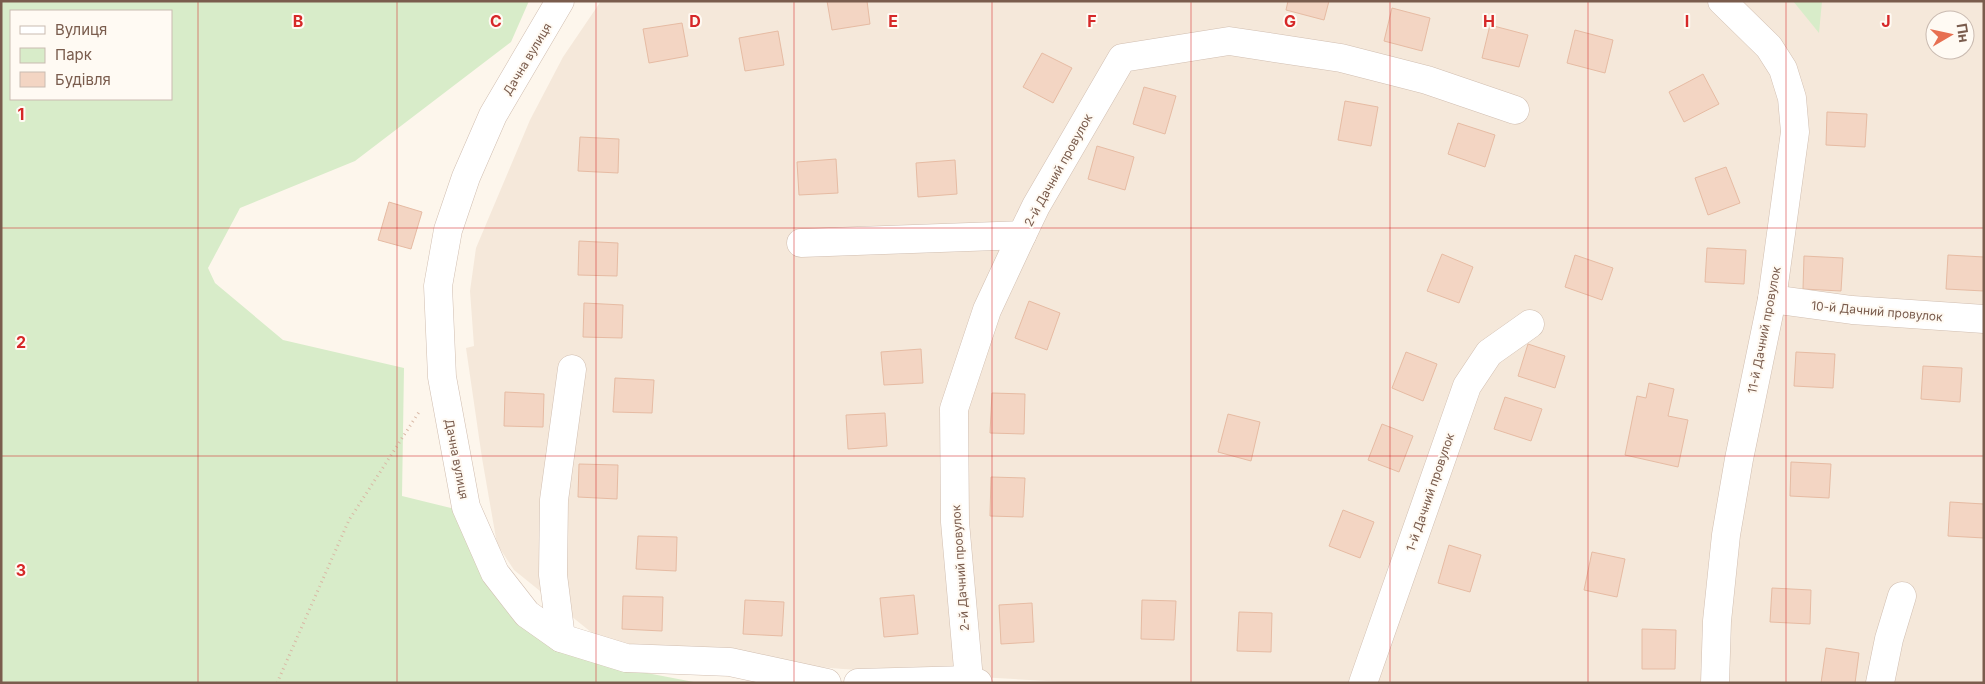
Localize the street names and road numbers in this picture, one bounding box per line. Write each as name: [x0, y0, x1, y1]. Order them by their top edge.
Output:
street label: Дачна вулиця: [500, 20, 554, 98]
street label: 2-й Дачний провулок: [1021, 111, 1095, 229]
street label: 11-й Дачний провулок: [1744, 265, 1784, 395]
street label: 10-й Дачний провулок: [1811, 298, 1944, 324]
street label: Дачна вулиця: [442, 418, 472, 500]
street label: 1-й Дачний провулок: [1403, 430, 1457, 553]
street label: 2-й Дачний провулок: [948, 504, 972, 632]

